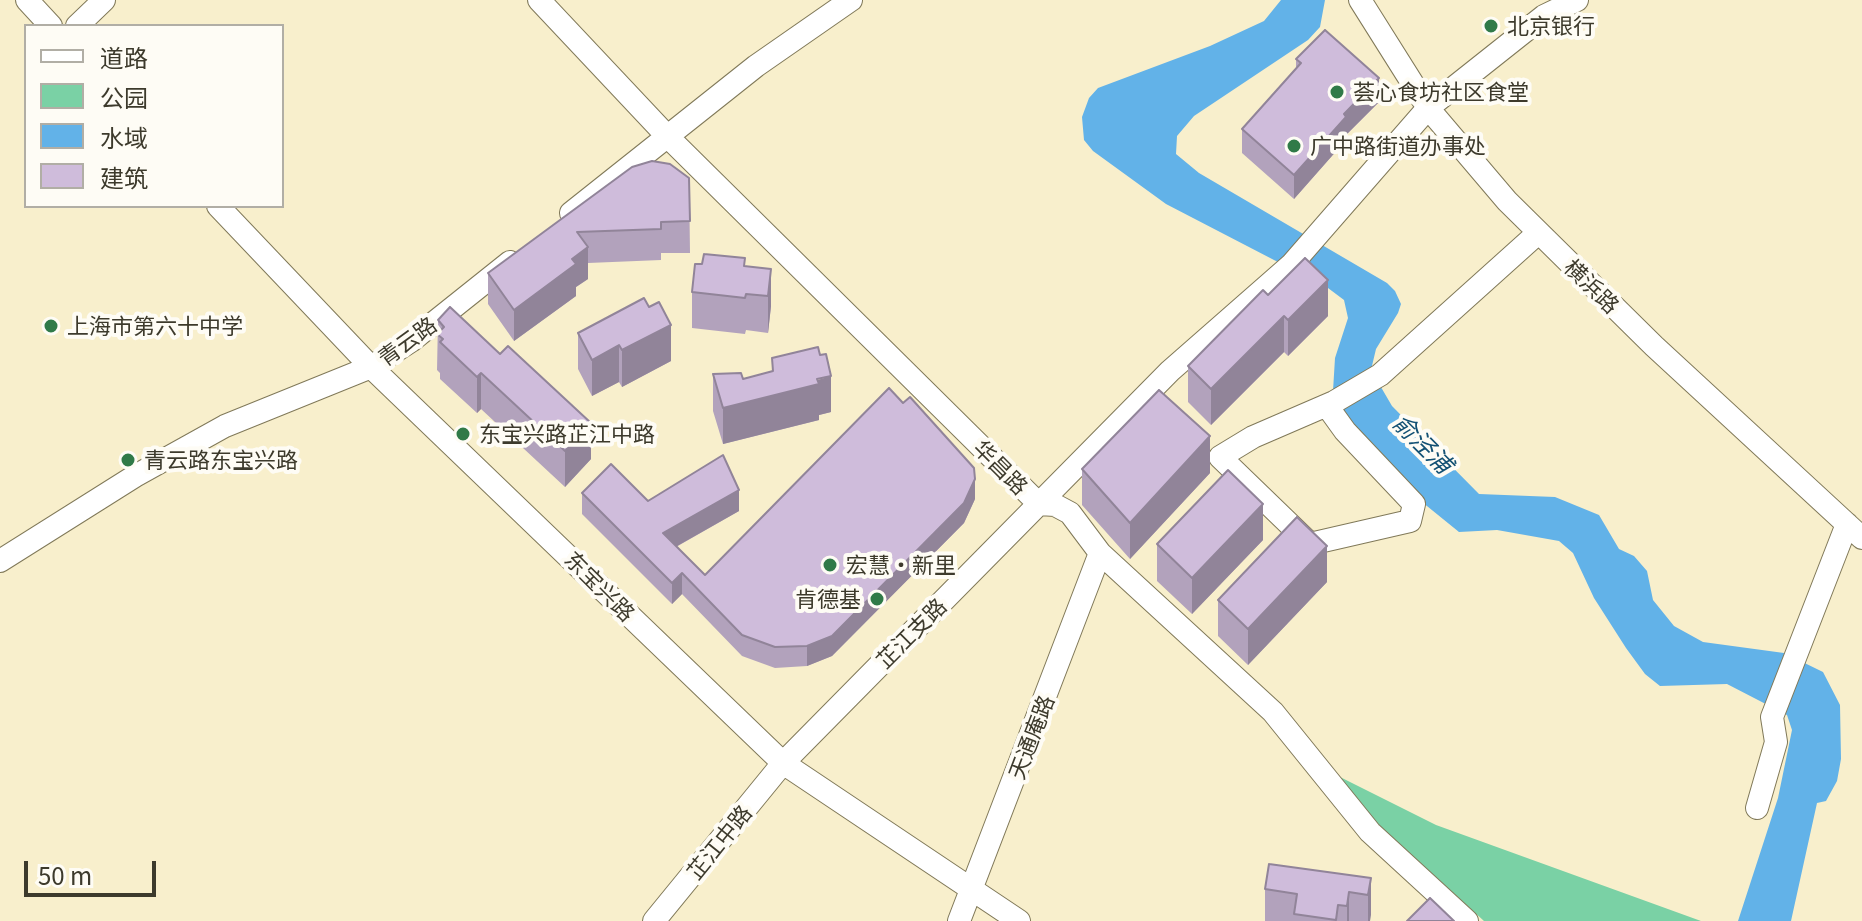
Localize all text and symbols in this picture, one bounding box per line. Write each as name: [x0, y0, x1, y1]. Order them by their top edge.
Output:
place label: 北京银行: [1507, 13, 1595, 39]
marker: 北京银行: [1482, 17, 1500, 35]
legend: [24, 24, 284, 208]
text: 道路: [100, 39, 148, 74]
text: 公园: [100, 79, 148, 114]
place label: 荟心食坊社区食堂: [1353, 79, 1529, 105]
marker: 荟心食坊社区食堂: [1328, 83, 1346, 101]
text: 水域: [100, 119, 148, 154]
place label: 广中路街道办事处: [1310, 133, 1486, 159]
marker: 广中路街道办事处: [1285, 137, 1303, 155]
text: 建筑: [100, 159, 148, 194]
street label: 横浜路: [1559, 254, 1625, 318]
street label: 青云路: [373, 311, 441, 371]
place label: 上海市第六十中学: [67, 313, 243, 339]
marker: 上海市第六十中学: [42, 317, 60, 335]
water label: 俞泾浦: [1387, 407, 1459, 479]
place label: 东宝兴路芷江中路: [479, 421, 655, 447]
marker: 东宝兴路芷江中路: [454, 425, 472, 443]
street label: 华昌路: [968, 434, 1034, 500]
place label: 青云路东宝兴路: [144, 447, 298, 473]
marker: 青云路东宝兴路: [119, 451, 137, 469]
street label: 东宝兴路: [560, 546, 640, 626]
place label: 宏慧·新里: [846, 552, 956, 578]
marker: 宏慧·新里: [821, 556, 839, 574]
place label: 肯德基: [795, 586, 861, 612]
marker: 肯德基: [868, 590, 886, 608]
street label: 芷江支路: [871, 593, 951, 673]
street label: 天通庵路: [1003, 691, 1059, 783]
street label: 芷江中路: [681, 799, 757, 885]
scale bar: [28, 845, 160, 895]
text: 50 m: [38, 857, 92, 892]

